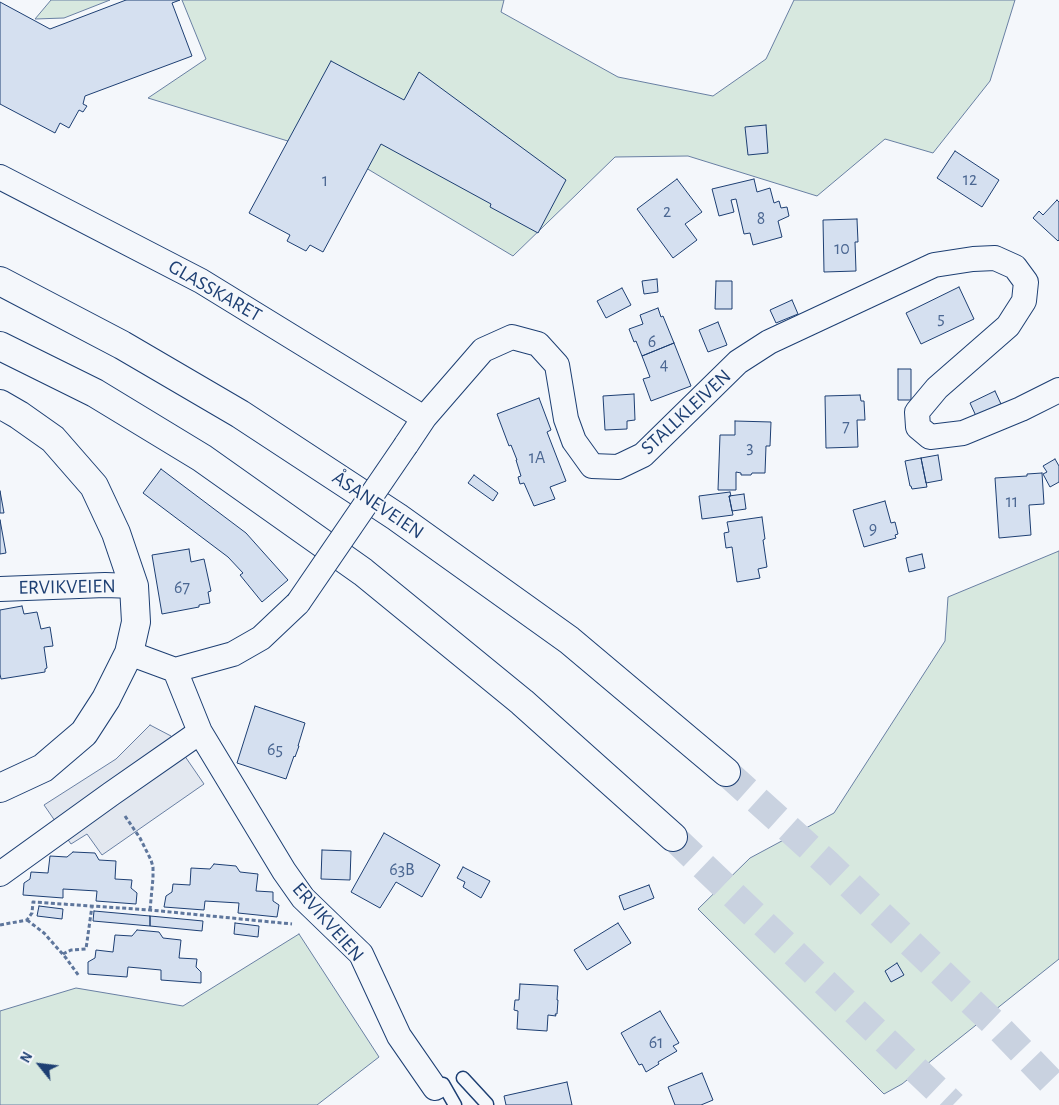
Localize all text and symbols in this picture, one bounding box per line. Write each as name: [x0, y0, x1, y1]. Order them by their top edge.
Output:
house number: 12: [963, 169, 977, 191]
house number: 1: [322, 170, 328, 192]
house number: 2: [663, 201, 671, 223]
house number: 8: [757, 208, 765, 230]
house number: 10: [834, 238, 850, 260]
street label: GLASSKARET: [164, 255, 266, 327]
house number: 5: [937, 308, 945, 330]
house number: 6: [648, 331, 656, 353]
house number: 4: [660, 354, 668, 376]
street label: STALLKLEIVEN: [636, 364, 736, 460]
house number: 7: [842, 416, 850, 438]
house number: 3: [746, 437, 754, 459]
house number: 1A: [529, 447, 545, 469]
street label: ÅSANEVEIEN: [328, 466, 428, 544]
house number: 11: [1006, 491, 1018, 513]
house number: 9: [869, 518, 877, 540]
street label: ERVIKVEIEN: [18, 574, 116, 600]
house number: 67: [174, 577, 190, 599]
house number: 65: [267, 739, 283, 761]
house number: 63B: [389, 859, 415, 881]
street label: ERVIKVEIEN: [287, 877, 369, 967]
house number: 61: [649, 1032, 663, 1054]
north arrow: [15, 1040, 65, 1090]
text: N: [18, 1050, 35, 1065]

